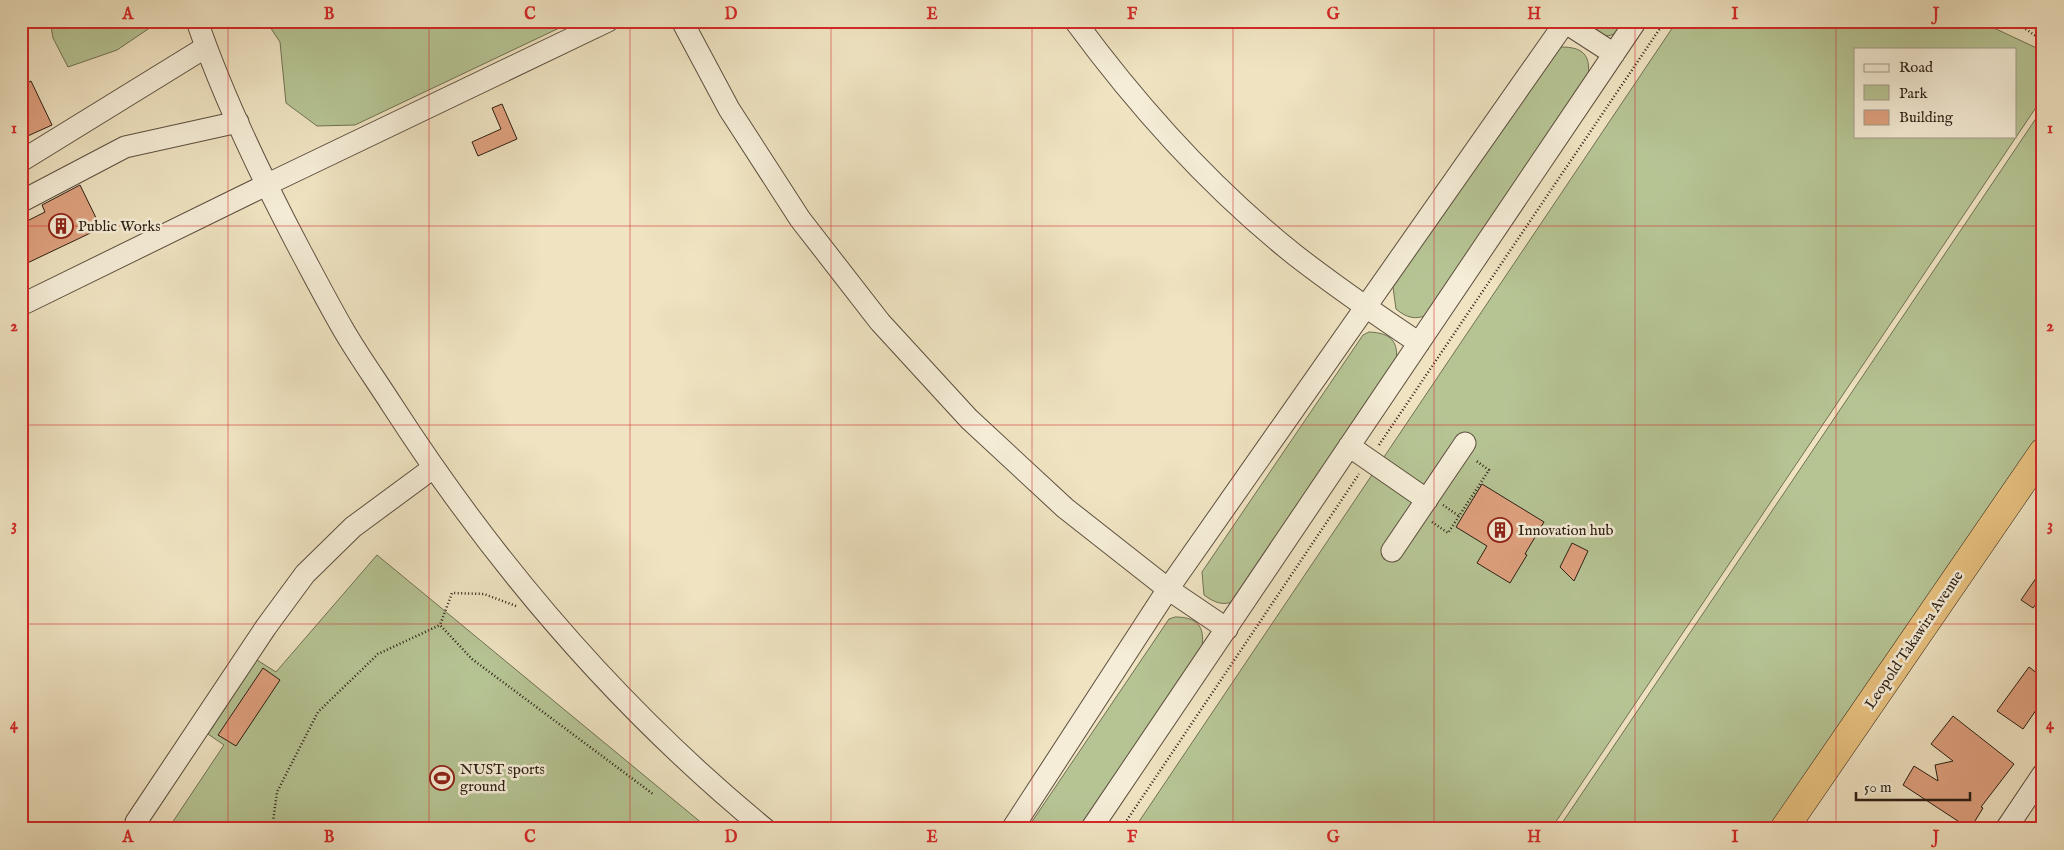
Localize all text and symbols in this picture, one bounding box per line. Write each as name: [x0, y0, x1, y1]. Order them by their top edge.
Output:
text: A: [122, 5, 135, 25]
text: B: [324, 5, 335, 25]
text: C: [524, 5, 536, 25]
text: D: [725, 5, 738, 25]
text: E: [926, 5, 938, 25]
text: F: [1127, 5, 1138, 25]
text: G: [1327, 5, 1340, 25]
text: H: [1527, 5, 1541, 25]
text: I: [1732, 5, 1739, 25]
text: J: [1931, 5, 1940, 25]
legend: [1854, 48, 2016, 138]
text: Road: [1899, 58, 1934, 77]
text: Park: [1899, 84, 1929, 103]
text: Building: [1899, 108, 1954, 127]
text: 1: [11, 119, 17, 139]
text: 1: [2047, 119, 2053, 139]
building icon: Public Works: [48, 213, 74, 239]
place label: Public Works: [78, 217, 160, 236]
text: 2: [10, 317, 18, 337]
text: 2: [2046, 317, 2054, 337]
text: 3: [11, 516, 17, 536]
text: 3: [2047, 516, 2053, 536]
building icon: Innovation hub: [1487, 517, 1513, 543]
place label: Innovation hub: [1518, 521, 1614, 540]
street label: Leopold Takawira Avenue: [1861, 567, 1967, 713]
text: 4: [10, 715, 19, 735]
text: 4: [2046, 715, 2055, 735]
place label: NUST sports ground: [460, 760, 545, 796]
sports icon: NUST sports ground: [429, 765, 455, 791]
scale bar: [1856, 770, 1970, 802]
text: 50 m: [1864, 778, 1892, 797]
text: A: [122, 828, 135, 848]
text: B: [324, 828, 335, 848]
text: C: [524, 828, 536, 848]
text: D: [725, 828, 738, 848]
text: E: [926, 828, 938, 848]
text: F: [1127, 828, 1138, 848]
text: G: [1327, 828, 1340, 848]
text: H: [1527, 828, 1541, 848]
text: I: [1732, 828, 1739, 848]
text: J: [1931, 828, 1940, 848]

